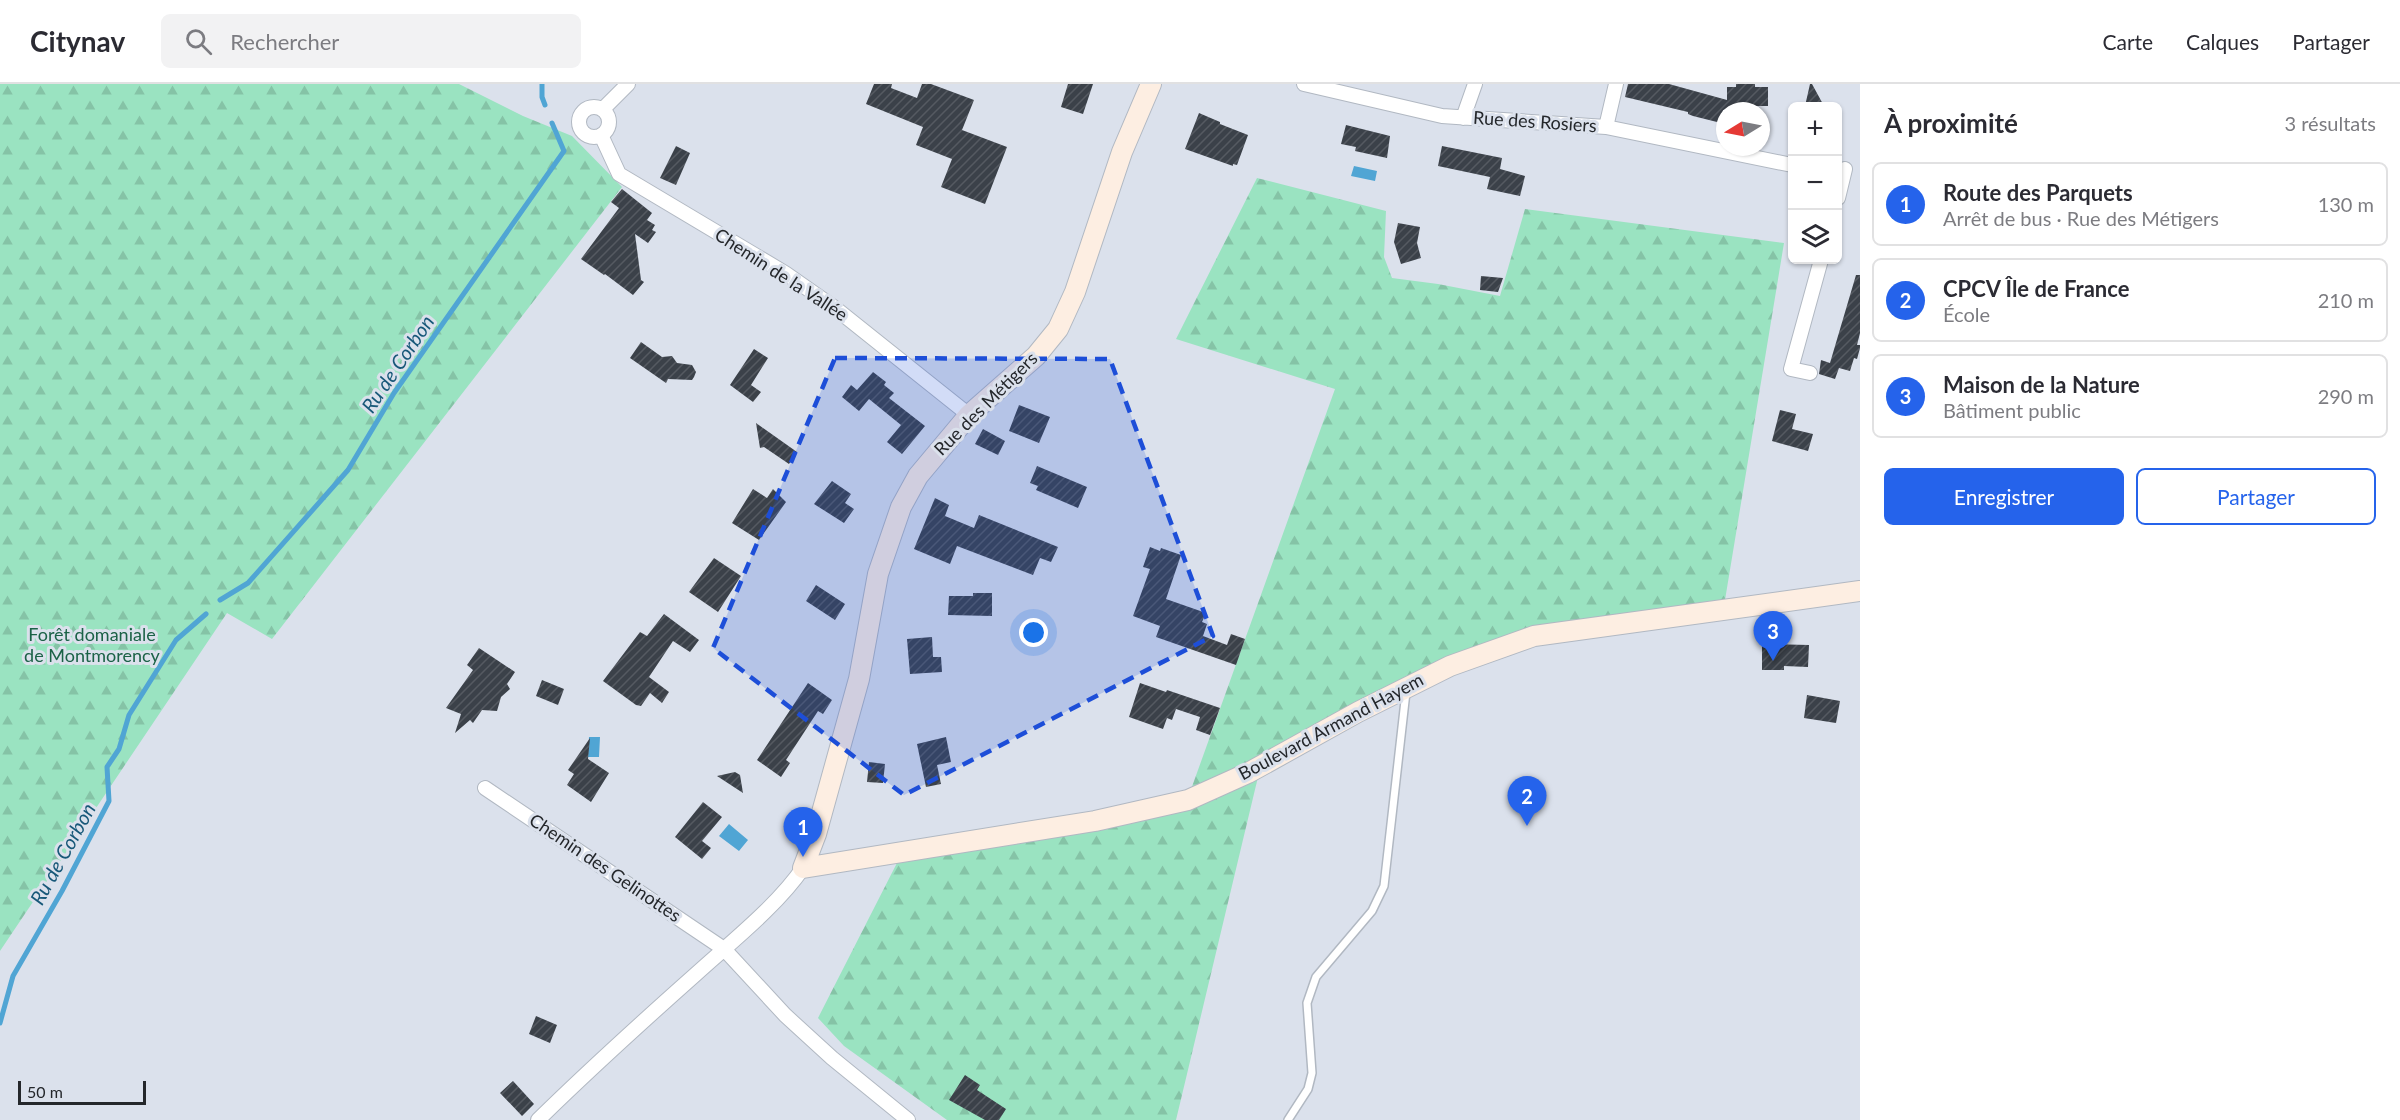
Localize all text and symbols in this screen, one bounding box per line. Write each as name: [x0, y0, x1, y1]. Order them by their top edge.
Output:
search box: [161, 14, 581, 68]
text: Citynav: [30, 24, 125, 58]
icon: search: [182, 25, 215, 58]
text: Rechercher: [230, 28, 339, 55]
text: Carte: [2102, 29, 2153, 54]
text: Calques: [2186, 29, 2259, 54]
text: Partager: [2292, 29, 2370, 54]
north arrow: [1716, 102, 1770, 156]
map controls: [1788, 102, 1842, 264]
button: +: [1788, 102, 1842, 156]
street label: Rue des Rosiers: [1473, 106, 1598, 136]
text: À proximité: [1884, 107, 2018, 139]
text: 3 résultats: [2285, 111, 2376, 135]
button: −: [1788, 156, 1842, 210]
text: Route des Parquets: [1943, 179, 2133, 206]
text: 1: [1900, 192, 1911, 216]
text: 130 m: [2318, 192, 2374, 216]
text: Arrêt de bus · Rue des Métigers: [1943, 206, 2219, 230]
button: layers: [1788, 210, 1842, 264]
street label: Chemin de la Vallée: [711, 223, 852, 325]
text: CPCV Île de France: [1943, 275, 2129, 302]
text: 2: [1900, 288, 1911, 312]
text: 210 m: [2318, 288, 2374, 312]
text: École: [1943, 302, 1990, 326]
water label: Ru de Corbon: [356, 310, 439, 417]
street label: Rue des Métigers: [929, 347, 1042, 460]
text: Maison de la Nature: [1943, 371, 2140, 398]
text: 3: [1900, 384, 1911, 408]
text: 290 m: [2318, 384, 2374, 408]
text: Bâtiment public: [1943, 398, 2081, 422]
button: Enregistrer: [1884, 468, 2124, 525]
button: Partager: [2136, 468, 2376, 525]
pin: 3: [1754, 612, 1792, 661]
your location: [1019, 618, 1048, 647]
park label: Forêt domaniale de Montmorency: [24, 623, 161, 666]
street label: Boulevard Armand Hayem: [1234, 668, 1427, 784]
pin: 2: [1508, 776, 1546, 826]
water label: Ru de Corbon: [24, 799, 100, 908]
street label: Chemin des Gelinottes: [526, 808, 686, 926]
pin: 1: [784, 808, 822, 857]
scale bar: [18, 1078, 146, 1106]
text: 50 m: [27, 1082, 63, 1101]

